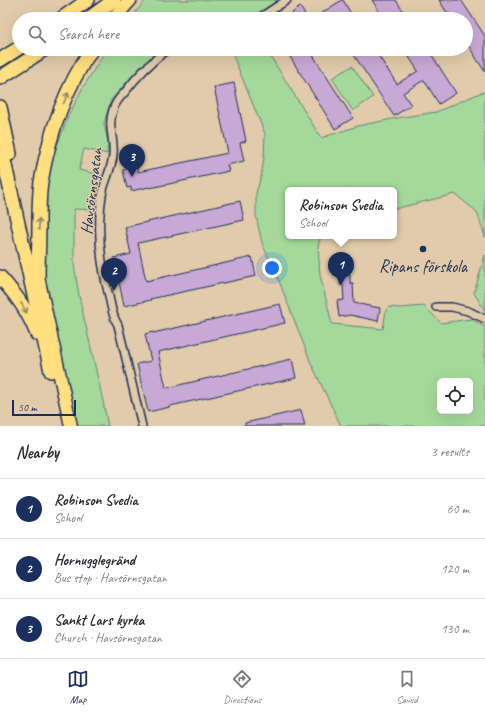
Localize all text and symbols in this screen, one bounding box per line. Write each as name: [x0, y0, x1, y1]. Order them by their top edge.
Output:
search box: [12, 12, 473, 56]
icon: search: [26, 23, 48, 45]
text: Search here: [58, 25, 119, 44]
one-way arrow: [62, 92, 70, 104]
pin: 3: [119, 144, 145, 177]
street label: Havsörnsgatan: [76, 145, 107, 236]
popup: [285, 187, 397, 239]
text: Robinson Svedia: [299, 196, 383, 215]
text: School: [299, 215, 327, 231]
one-way arrow: [35, 218, 43, 231]
marker: Ripans förskola: [418, 244, 428, 254]
pin: 1: [328, 252, 354, 285]
place label: Ripans förskola: [379, 256, 468, 277]
pin: 2: [101, 258, 127, 291]
your location: [262, 258, 282, 278]
one-way arrow: [21, 302, 29, 314]
map controls: [437, 378, 473, 414]
button: locate: [437, 378, 473, 414]
scale bar: [12, 398, 76, 417]
text: 50 m: [18, 400, 37, 414]
text: Nearby: [16, 442, 59, 463]
text: 3 results: [431, 444, 469, 460]
text: Robinson Svedia: [54, 491, 138, 510]
text: 1: [26, 501, 32, 517]
text: 60 m: [447, 501, 469, 517]
text: School: [54, 510, 82, 526]
text: Hornugglegränd: [54, 551, 135, 570]
text: 2: [26, 561, 32, 577]
text: 120 m: [441, 561, 469, 577]
text: Bus stop · Havsörnsgatan: [54, 570, 167, 586]
text: Sankt Lars kyrka: [54, 611, 144, 630]
text: 3: [26, 621, 32, 637]
text: 130 m: [441, 621, 469, 637]
text: Church · Havsörnsgatan: [54, 630, 162, 646]
tab: Map: [67, 668, 89, 706]
tab: Directions: [223, 668, 262, 706]
tab: Saved: [396, 668, 418, 706]

